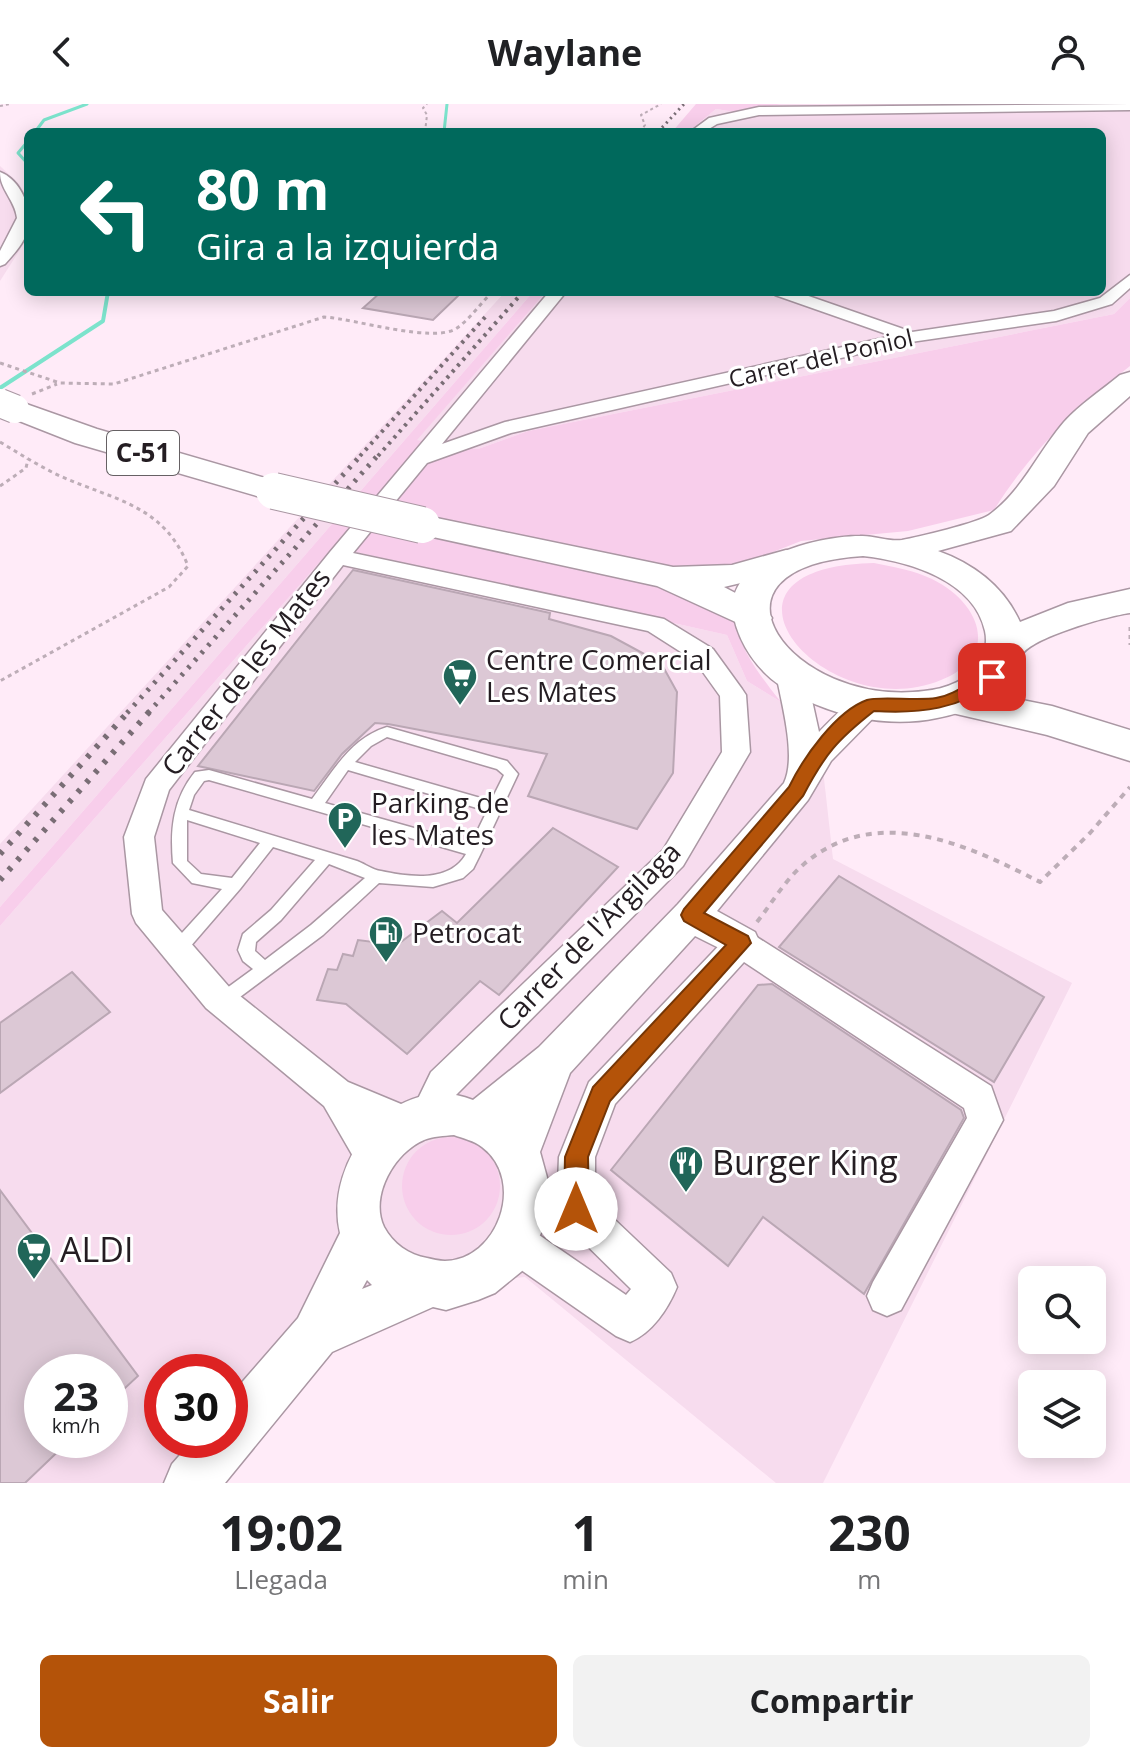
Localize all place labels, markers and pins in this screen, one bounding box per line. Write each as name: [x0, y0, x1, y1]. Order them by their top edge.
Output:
place label: Centre Comercial Les Mates: [486, 640, 712, 710]
pin: [958, 643, 1026, 711]
supermarket icon: Centre Comercial Les Mates: [441, 657, 479, 707]
place label: Parking de les Mates: [371, 783, 509, 853]
parking icon: Parking de les Mates: [326, 800, 364, 850]
place label: Petrocat: [412, 913, 522, 951]
fuel station icon: Petrocat: [367, 914, 405, 964]
place label: Burger King: [712, 1139, 898, 1185]
restaurant icon: Burger King: [667, 1144, 705, 1194]
place label: ALDI: [60, 1226, 133, 1272]
supermarket icon: ALDI: [15, 1231, 53, 1281]

